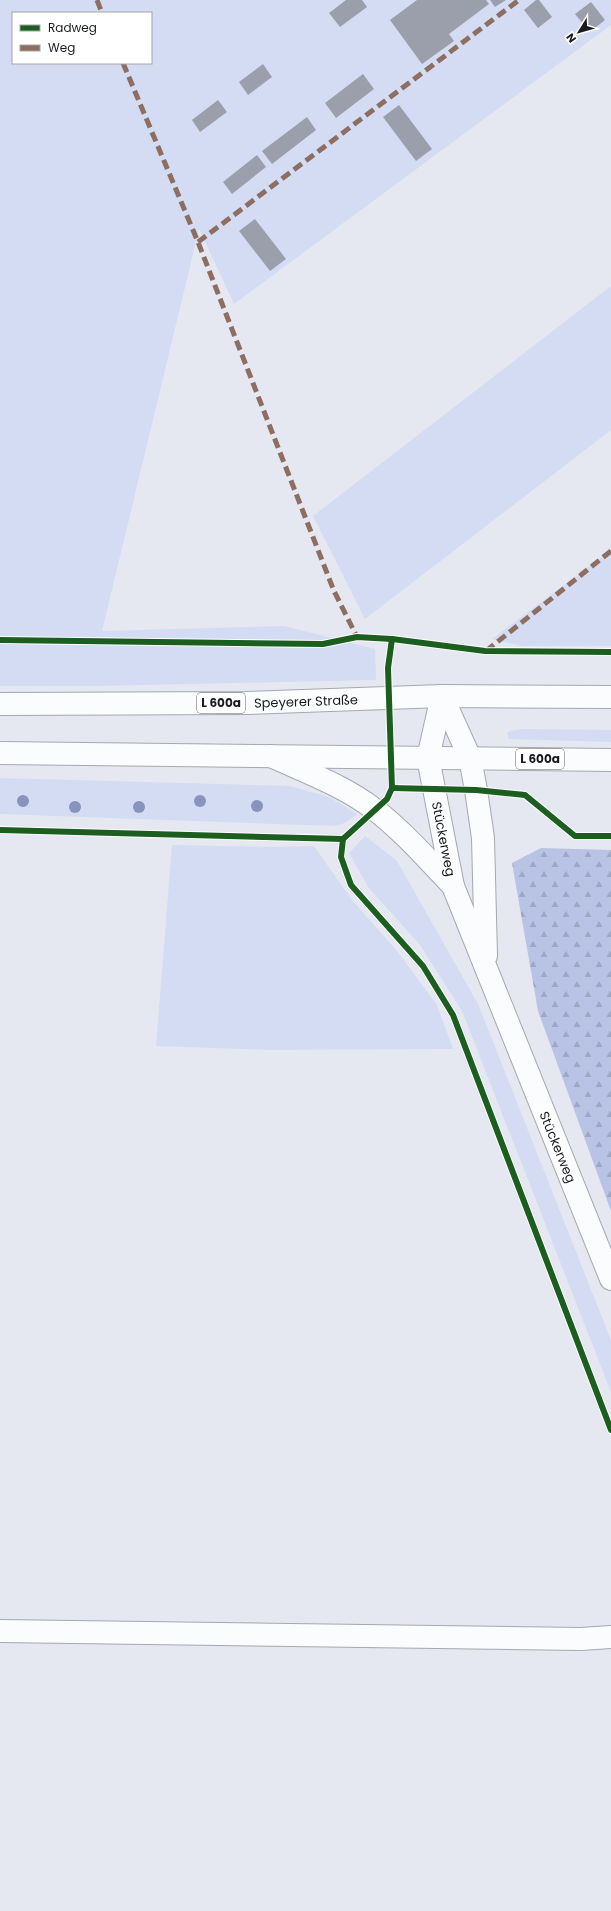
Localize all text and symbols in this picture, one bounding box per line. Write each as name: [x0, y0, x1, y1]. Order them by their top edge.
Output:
legend: [12, 12, 152, 64]
north arrow: [559, 12, 599, 52]
text: Radweg: [48, 19, 97, 36]
text: N: [562, 30, 580, 46]
text: Weg: [48, 39, 75, 56]
street label: Speyerer Straße: [254, 690, 358, 713]
road number: L 600a: [197, 693, 245, 713]
road number: L 600a: [516, 749, 564, 769]
street label: Stückerweg: [427, 800, 460, 878]
street label: Stückerweg: [535, 1109, 581, 1186]

